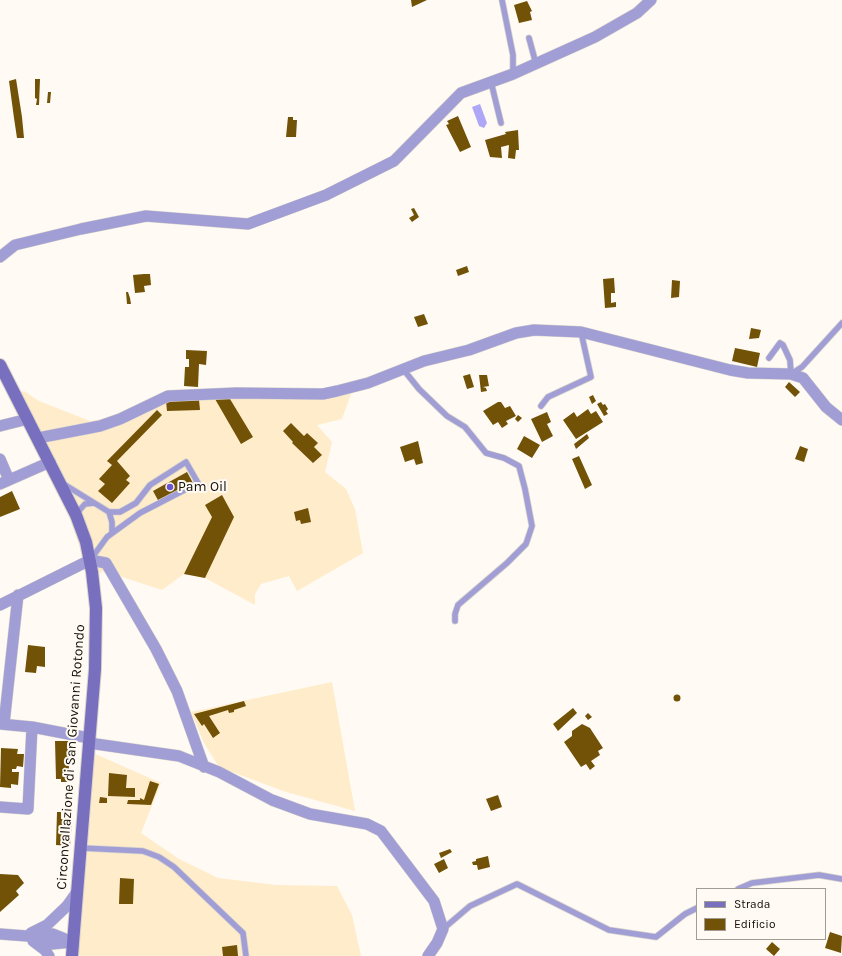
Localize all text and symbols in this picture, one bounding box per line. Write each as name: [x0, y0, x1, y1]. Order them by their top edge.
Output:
place label: Pam Oil: [178, 479, 227, 495]
marker: Pam Oil: [165, 482, 175, 492]
street label: Circonvallazione di San Giovanni Rotondo: [53, 624, 89, 890]
legend: [696, 888, 826, 940]
text: Strada: [734, 897, 770, 911]
text: Edificio: [734, 917, 775, 931]

